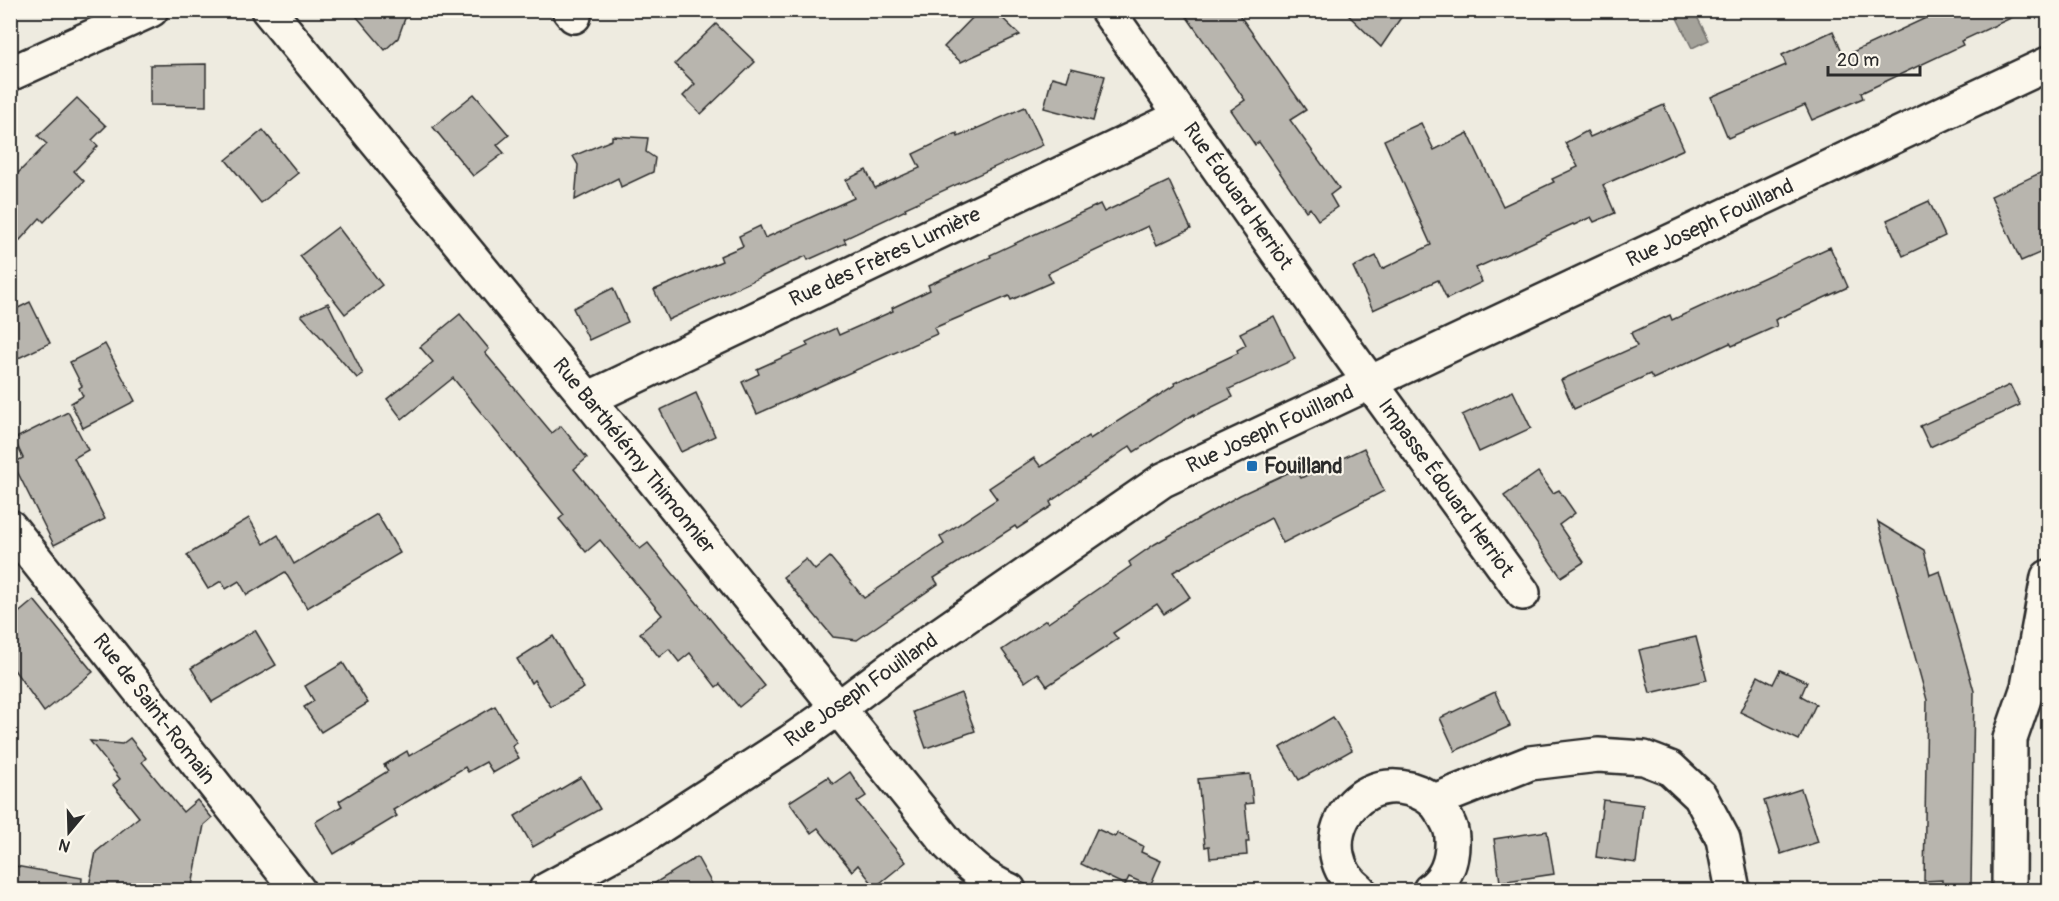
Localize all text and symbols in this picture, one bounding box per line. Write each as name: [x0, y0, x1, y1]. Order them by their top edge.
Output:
scale bar: [1828, 39, 1920, 77]
text: 20 m: [1837, 49, 1879, 72]
street label: Rue Édouard Herriot: [1177, 117, 1299, 275]
street label: Rue Joseph Fouilland: [1622, 172, 1798, 274]
street label: Rue des Frères Lumière: [785, 201, 986, 313]
street label: Rue Barthélémy Thimonnier: [547, 352, 722, 560]
street label: Rue Joseph Fouilland: [1182, 379, 1358, 479]
street label: Impasse Édouard Herriot: [1372, 393, 1520, 583]
place label: Fouilland: [1264, 453, 1342, 479]
marker: Fouilland: [1245, 459, 1259, 473]
street label: Rue Joseph Fouilland: [779, 627, 943, 753]
street label: Rue de Saint-Romain: [87, 628, 221, 790]
north arrow: [39, 802, 99, 862]
text: N: [56, 834, 73, 856]

